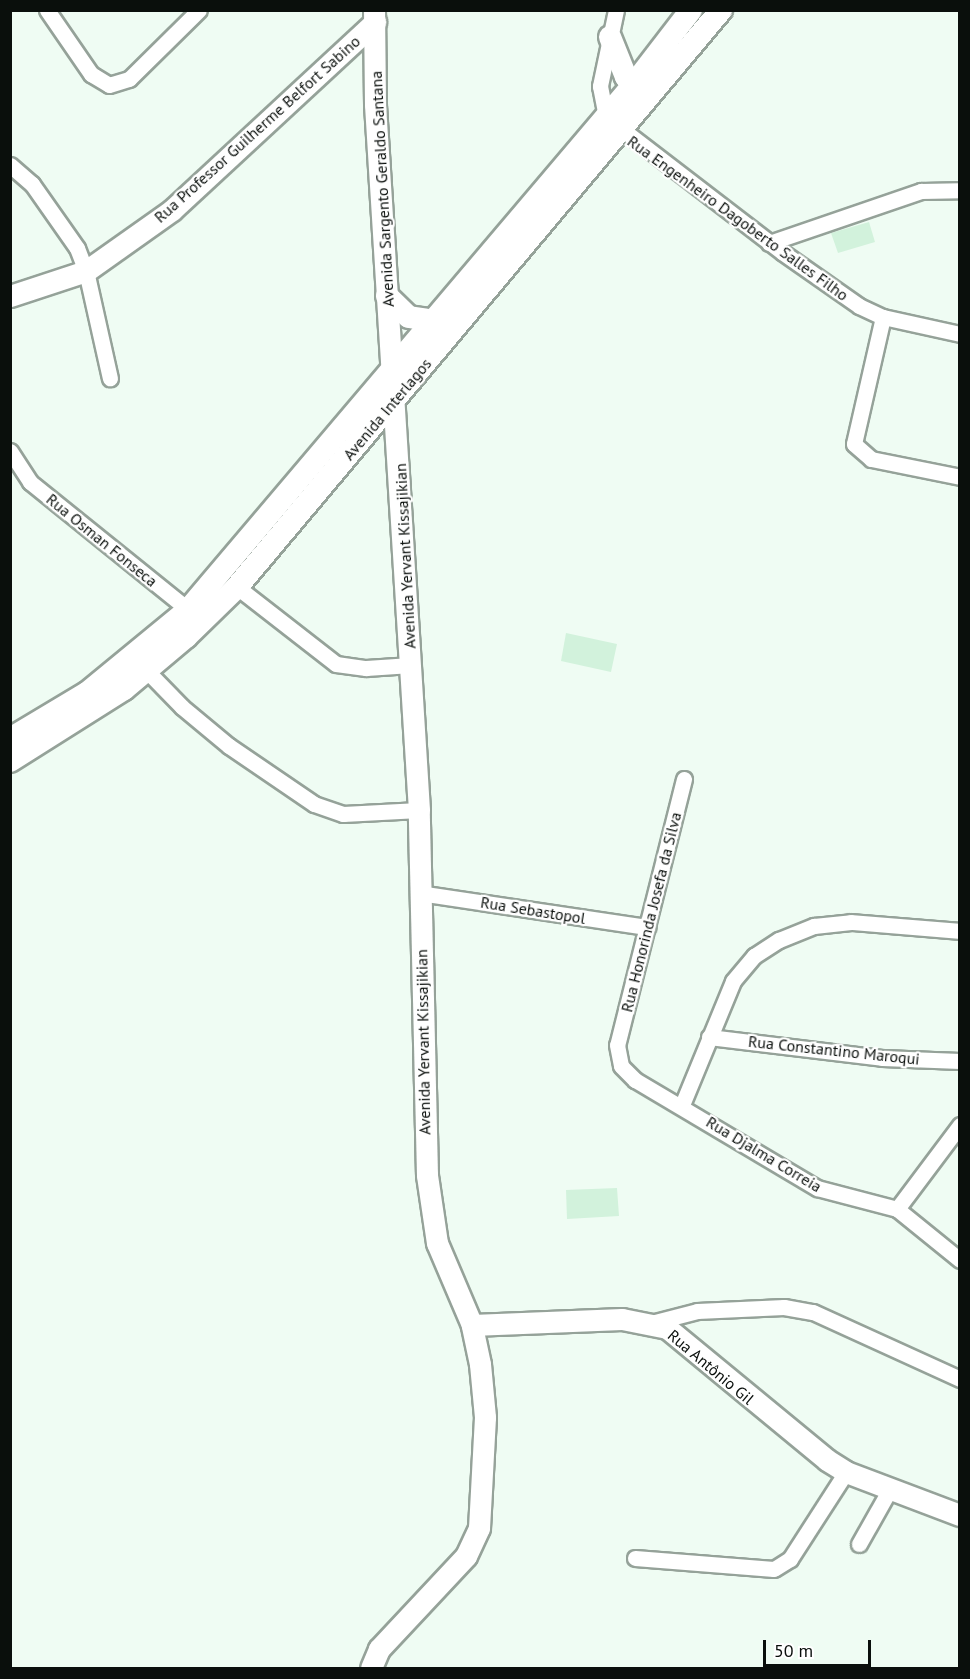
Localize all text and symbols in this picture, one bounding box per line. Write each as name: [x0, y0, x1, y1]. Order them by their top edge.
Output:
street label: Rua Professor Guilherme Belfort Sabino: [150, 31, 364, 227]
street label: Avenida Sargento Geraldo Santana: [366, 70, 398, 308]
street label: Rua Engenheiro Dagoberto Salles Filho: [624, 131, 852, 305]
street label: Avenida Interlagos: [339, 354, 435, 464]
street label: Avenida Yervant Kissajikian: [391, 463, 419, 649]
street label: Rua Osman Fonseca: [43, 489, 161, 591]
street label: Rua Honorinda Josefa da Silva: [617, 810, 685, 1014]
street label: Rua Sebastopol: [479, 892, 587, 928]
street label: Avenida Yervant Kissajikian: [412, 949, 434, 1135]
street label: Rua Constantino Maroqui: [747, 1031, 921, 1069]
street label: Rua Djalma Correia: [703, 1112, 825, 1196]
street label: Rua Antônio Gil: [664, 1325, 758, 1409]
scale bar: [766, 1628, 874, 1666]
text: 50 m: [774, 1639, 813, 1662]

